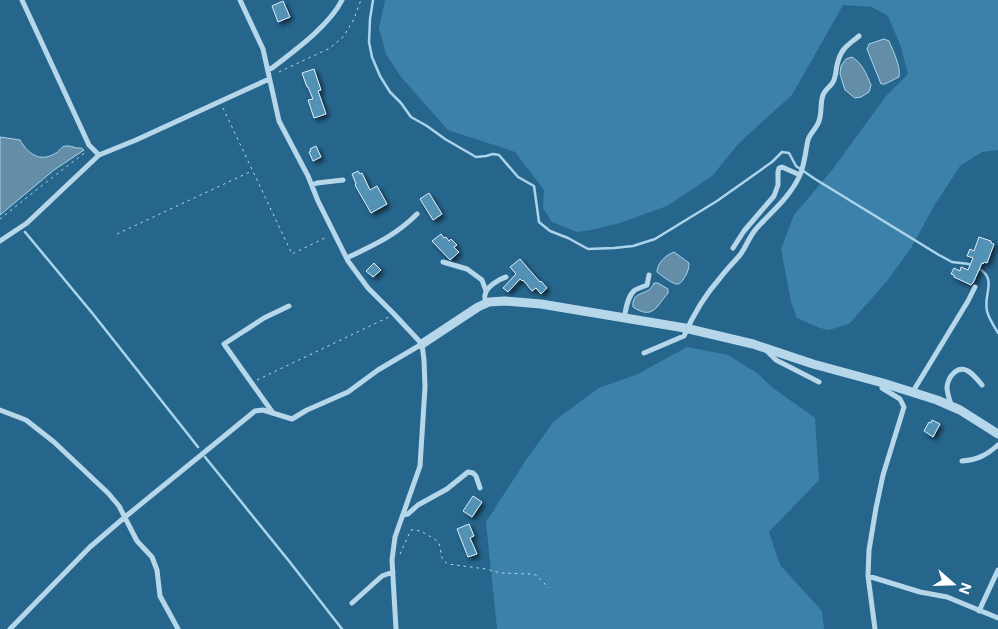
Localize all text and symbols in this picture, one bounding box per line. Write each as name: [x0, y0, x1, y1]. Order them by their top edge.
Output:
north arrow: [928, 559, 978, 609]
text: N: [956, 581, 975, 597]

